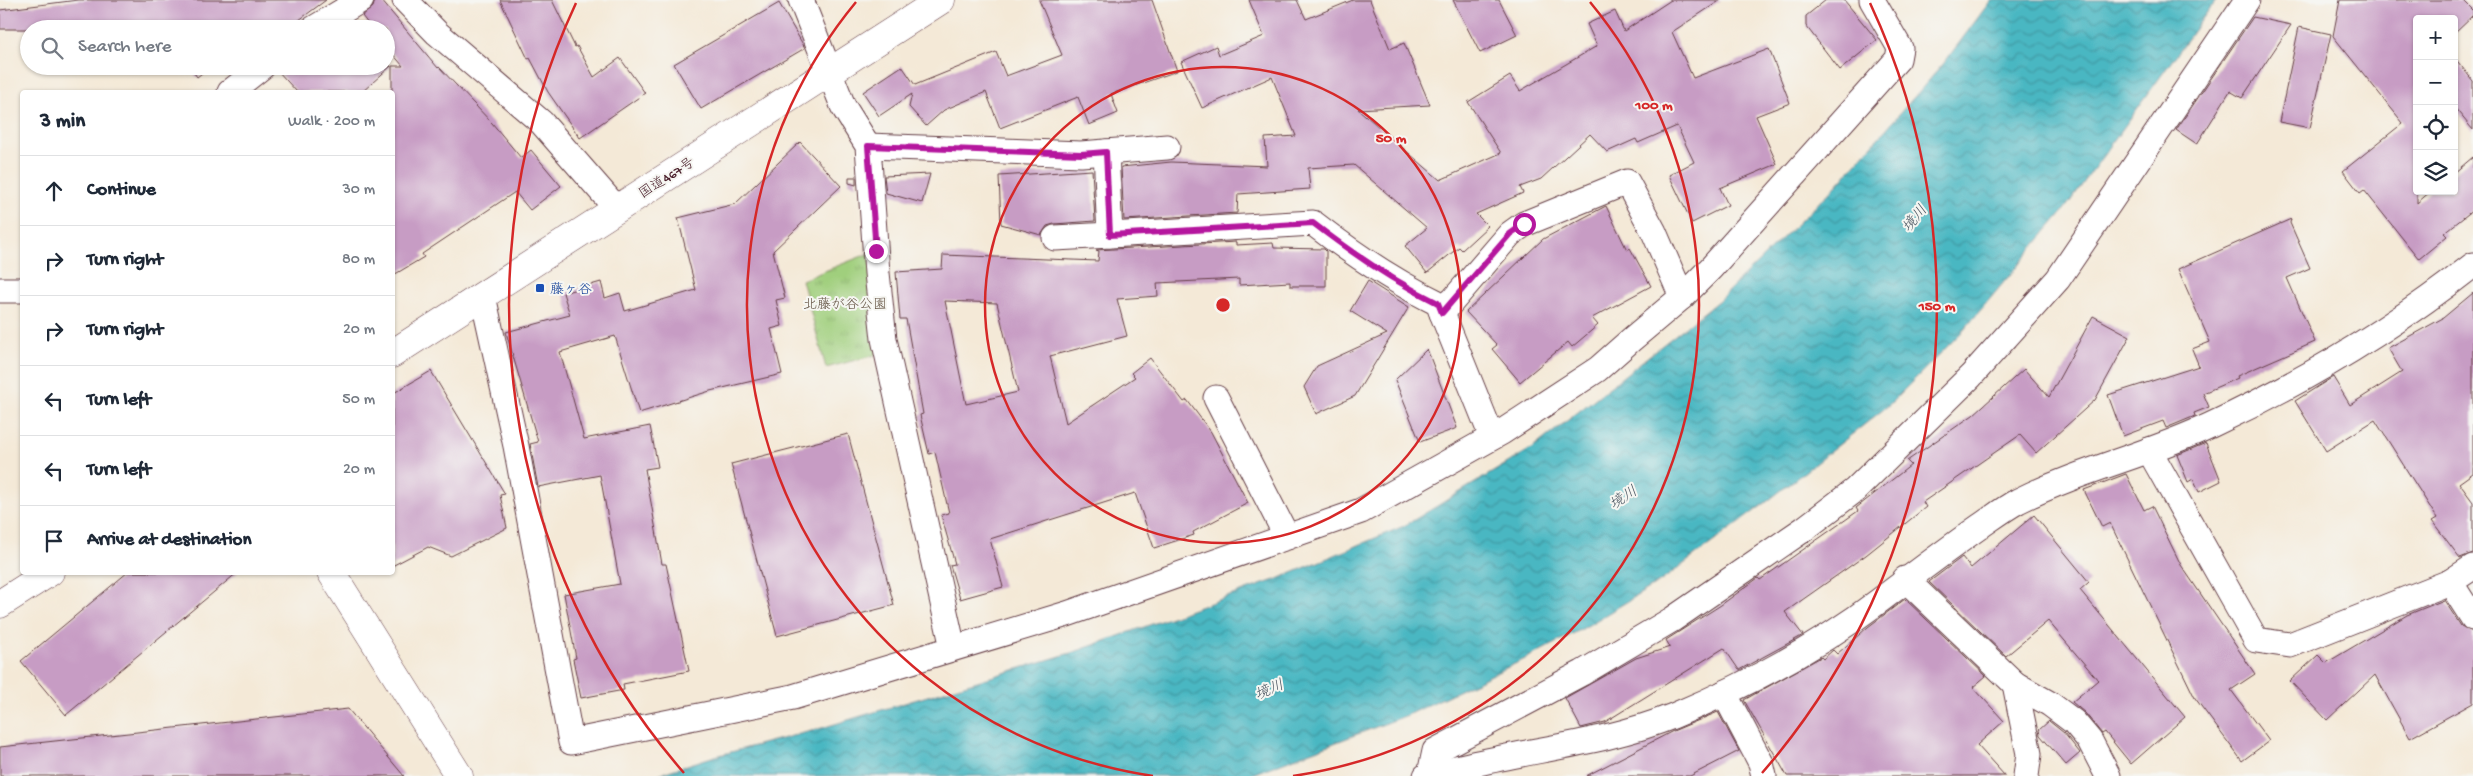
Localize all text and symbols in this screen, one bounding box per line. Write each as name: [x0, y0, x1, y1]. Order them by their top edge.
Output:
map controls: [2413, 15, 2458, 195]
button: +: [2413, 15, 2458, 60]
search box: [20, 20, 395, 75]
icon: search: [38, 34, 66, 62]
text: Search here: [78, 36, 172, 59]
button: −: [2413, 60, 2458, 105]
text: 100 m: [1634, 97, 1673, 115]
button: locate: [2413, 105, 2458, 150]
text: 3 min: [40, 110, 85, 135]
text: Walk · 200 m: [288, 113, 375, 132]
text: 50 m: [1376, 130, 1407, 148]
button: layers: [2413, 150, 2458, 195]
street label: 国道467号: [636, 155, 698, 203]
icon: ahead: [40, 177, 68, 205]
text: Continue: [87, 179, 156, 202]
text: 30 m: [342, 181, 375, 200]
water label: 境川: [1899, 202, 1932, 237]
route start: [1513, 213, 1536, 236]
route end: [865, 240, 888, 263]
icon: right: [40, 247, 68, 275]
text: Turn right: [87, 249, 163, 272]
text: 80 m: [342, 251, 375, 270]
marker: 藤ヶ谷: [534, 282, 546, 294]
place label: 藤ヶ谷: [550, 282, 592, 299]
centre of rings: [1214, 296, 1232, 314]
park label: 北藤が谷公園: [803, 297, 887, 314]
text: 150 m: [1918, 298, 1956, 316]
icon: right: [40, 317, 68, 345]
text: Turn right: [87, 319, 163, 342]
text: 20 m: [343, 321, 375, 340]
icon: left: [40, 387, 68, 415]
text: Turn left: [87, 389, 151, 412]
text: 50 m: [342, 391, 375, 410]
icon: left: [40, 457, 68, 485]
text: Turn left: [87, 459, 151, 482]
text: 20 m: [343, 461, 375, 480]
water label: 境川: [1607, 483, 1642, 515]
icon: arrive: [40, 527, 68, 555]
text: Arrive at destination: [87, 529, 251, 552]
water label: 境川: [1252, 677, 1287, 705]

